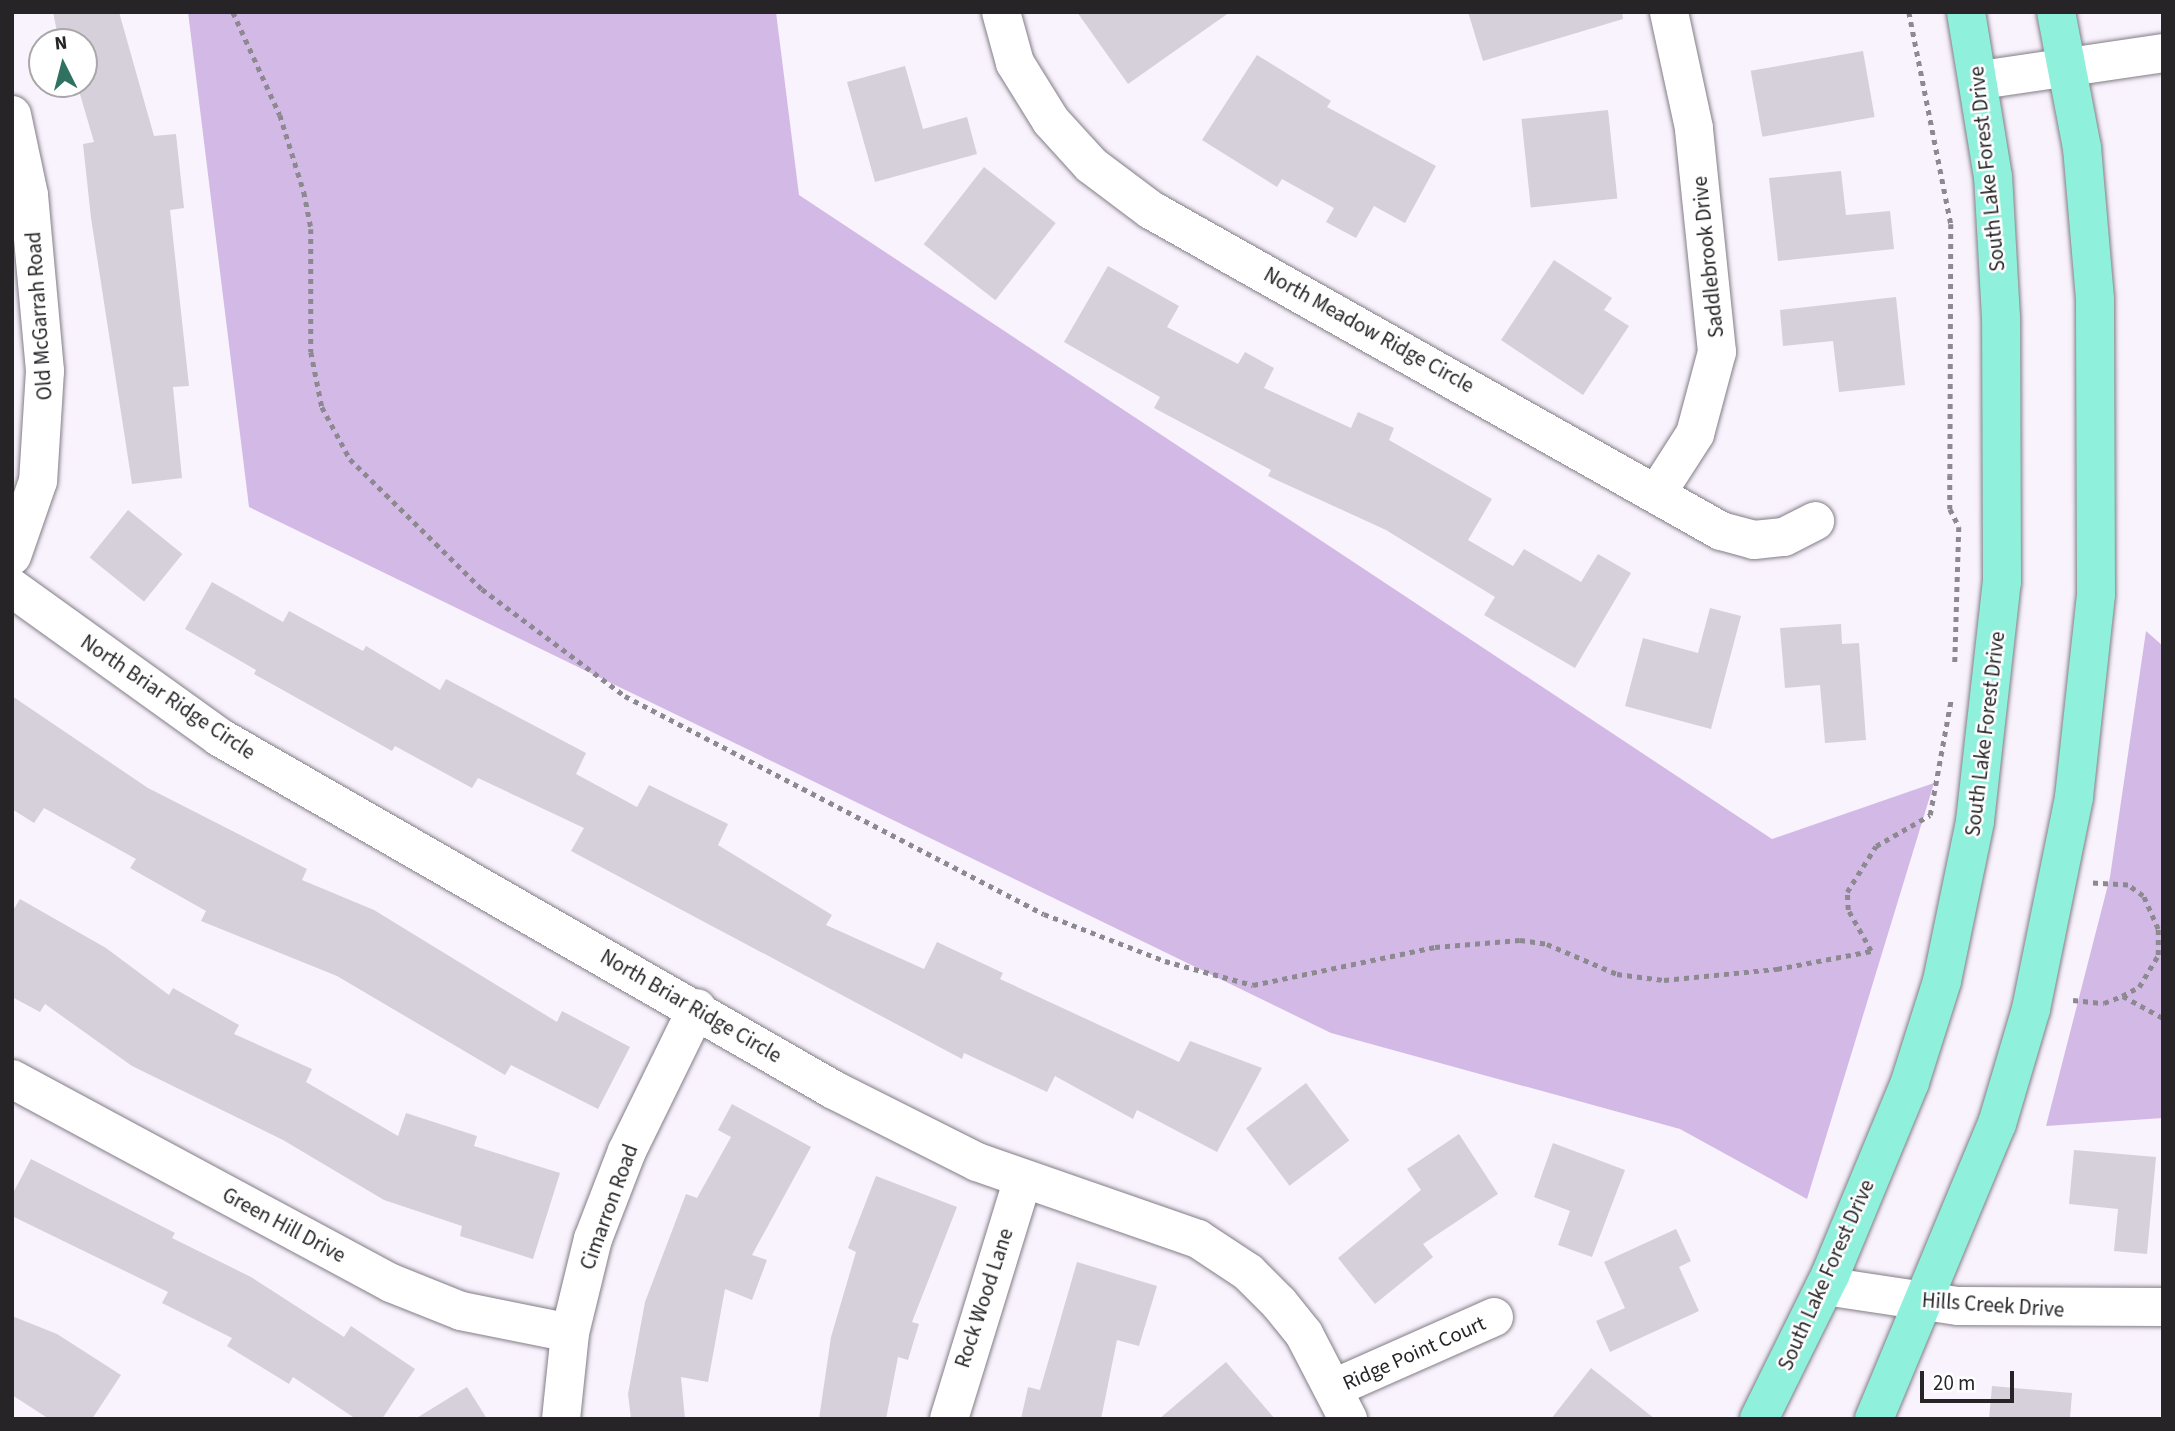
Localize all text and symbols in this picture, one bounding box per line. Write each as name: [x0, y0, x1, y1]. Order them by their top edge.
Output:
north arrow: [28, 28, 98, 98]
text: N: [53, 30, 69, 58]
street label: South Lake Forest Drive: [1964, 65, 2010, 273]
street label: Saddlebrook Drive: [1687, 175, 1729, 339]
street label: Old McGarrah Road: [21, 231, 57, 401]
street label: North Meadow Ridge Circle: [1259, 262, 1479, 398]
street label: North Briar Ridge Circle: [76, 629, 260, 765]
street label: South Lake Forest Drive: [1960, 630, 2010, 838]
street label: North Briar Ridge Circle: [596, 944, 786, 1068]
street label: Cimarron Road: [575, 1141, 643, 1273]
street label: South Lake Forest Drive: [1773, 1176, 1879, 1374]
street label: Green Hill Drive: [218, 1182, 350, 1268]
street label: Rock Wood Lane: [950, 1225, 1018, 1371]
street label: Hills Creek Drive: [1921, 1287, 2065, 1323]
street label: Ridge Point Court: [1339, 1310, 1489, 1396]
scale bar: [1923, 1358, 2018, 1402]
text: 20 m: [1933, 1368, 1975, 1398]

